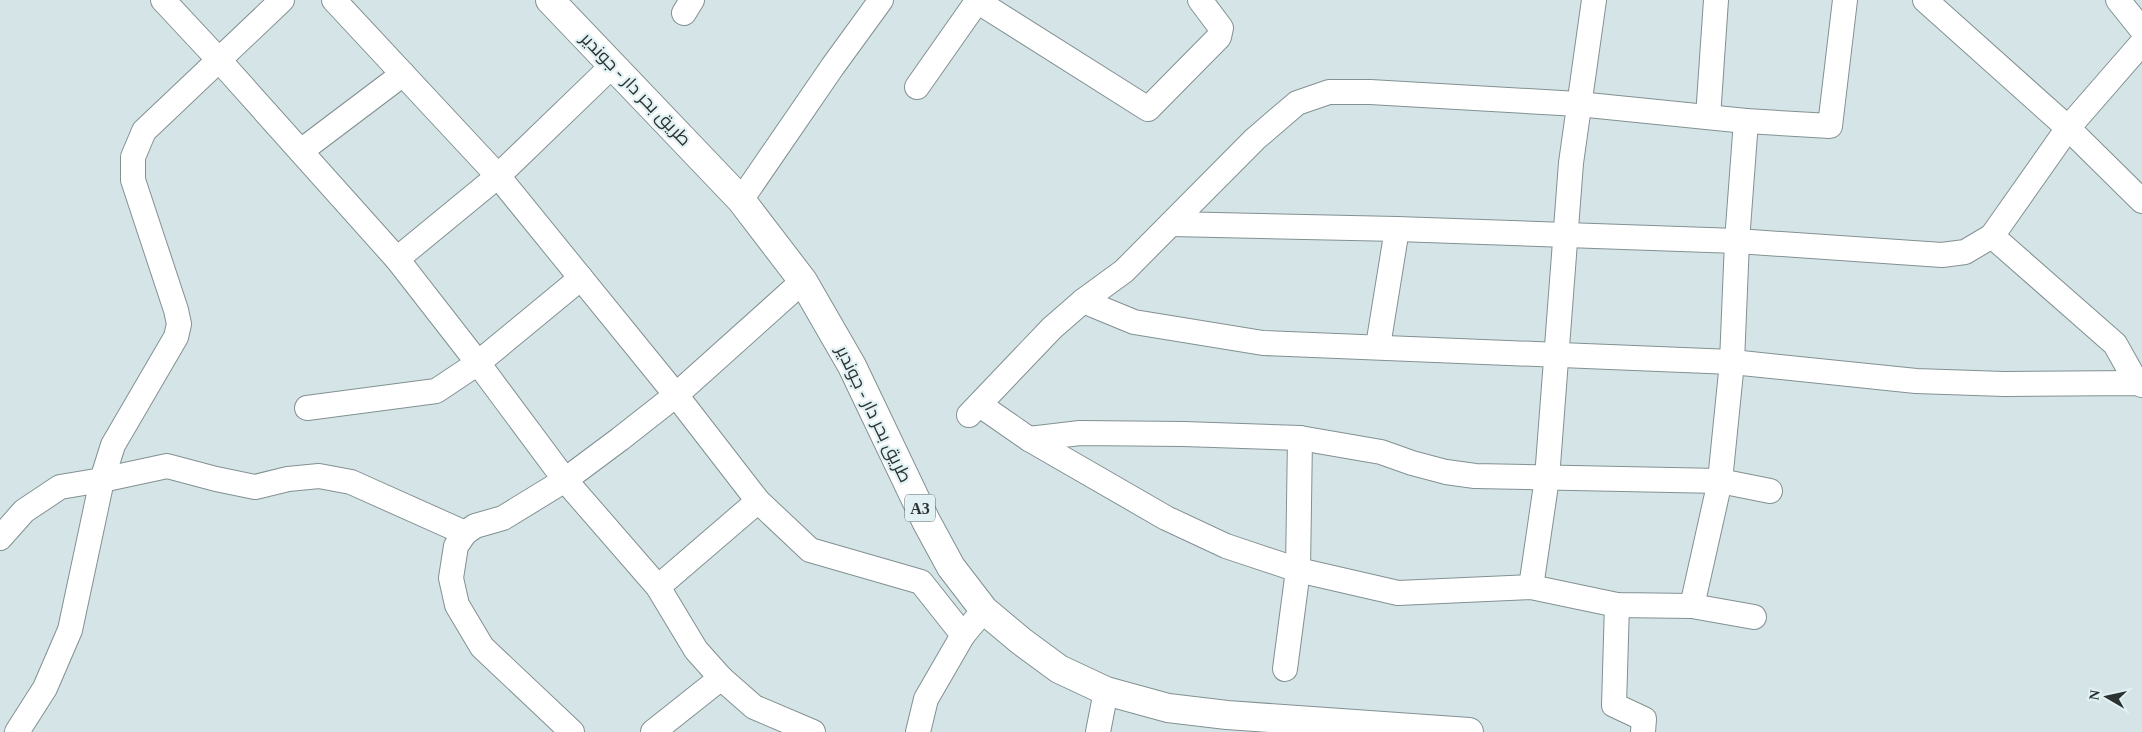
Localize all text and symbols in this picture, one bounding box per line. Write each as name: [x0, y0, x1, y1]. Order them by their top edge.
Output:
street label: طريق بحر دار - جوندير: [575, 28, 695, 151]
street label: طريق بحر دار - جوندير: [830, 342, 916, 486]
road number: A3: [905, 494, 935, 522]
north arrow: [2082, 672, 2132, 722]
text: N: [2086, 689, 2103, 701]

